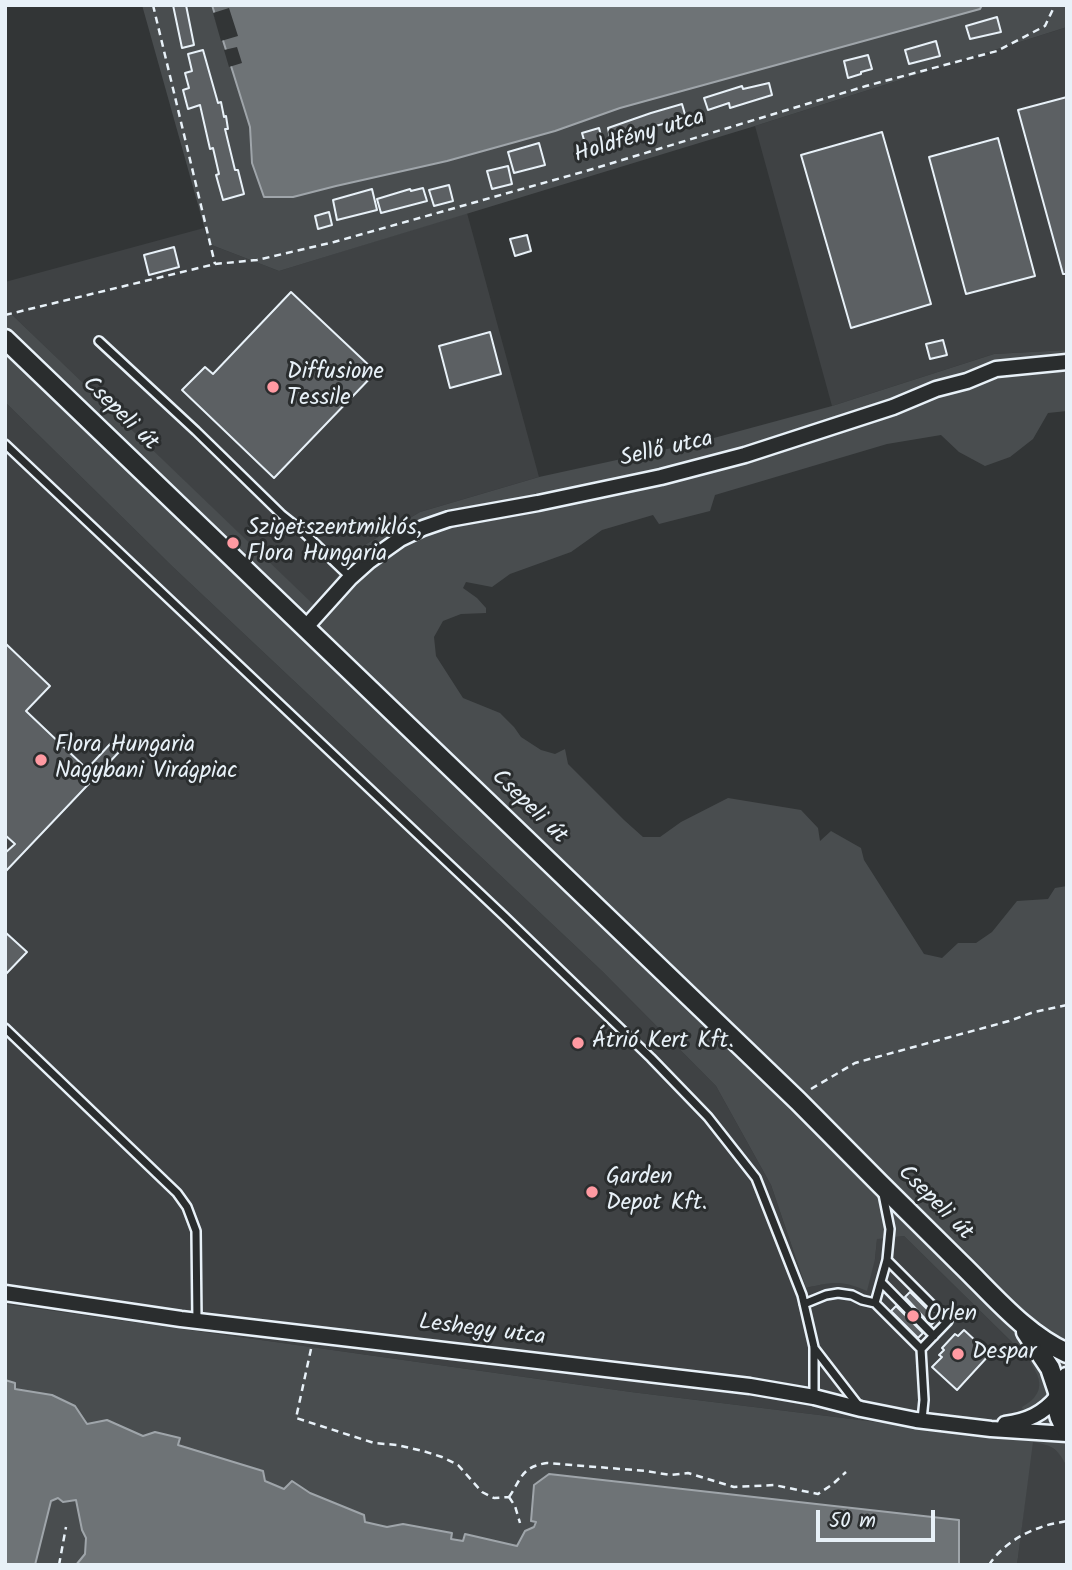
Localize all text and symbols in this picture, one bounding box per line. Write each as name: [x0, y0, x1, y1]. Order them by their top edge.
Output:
street label: Holdfény utca: [571, 105, 709, 171]
place label: Diffusione Tessile: [287, 360, 384, 414]
street label: Csepeli út: [75, 372, 163, 458]
marker: Diffusione Tessile: [265, 379, 281, 395]
street label: Sellő utca: [618, 427, 716, 475]
place label: Szigetszentmiklós, Flora Hungaria: [247, 516, 422, 570]
marker: Szigetszentmiklós, Flora Hungaria: [225, 535, 241, 551]
place label: Flora Hungaria Nagybani Virágpiac: [55, 733, 237, 787]
marker: Flora Hungaria Nagybani Virágpiac: [33, 752, 49, 768]
street label: Csepeli út: [484, 765, 572, 851]
place label: Átrió Kert Kft.: [592, 1029, 734, 1057]
marker: Átrió Kert Kft.: [570, 1035, 586, 1051]
street label: Csepeli út: [890, 1160, 978, 1248]
place label: Garden Depot Kft.: [606, 1165, 707, 1219]
marker: Garden Depot Kft.: [584, 1184, 600, 1200]
place label: Orlen: [927, 1302, 977, 1330]
marker: Orlen: [905, 1308, 921, 1324]
street label: Leshegy utca: [417, 1311, 547, 1353]
place label: Despar: [972, 1340, 1036, 1368]
marker: Despar: [950, 1346, 966, 1362]
scale bar: [820, 1496, 939, 1540]
text: 50 m: [829, 1505, 876, 1538]

